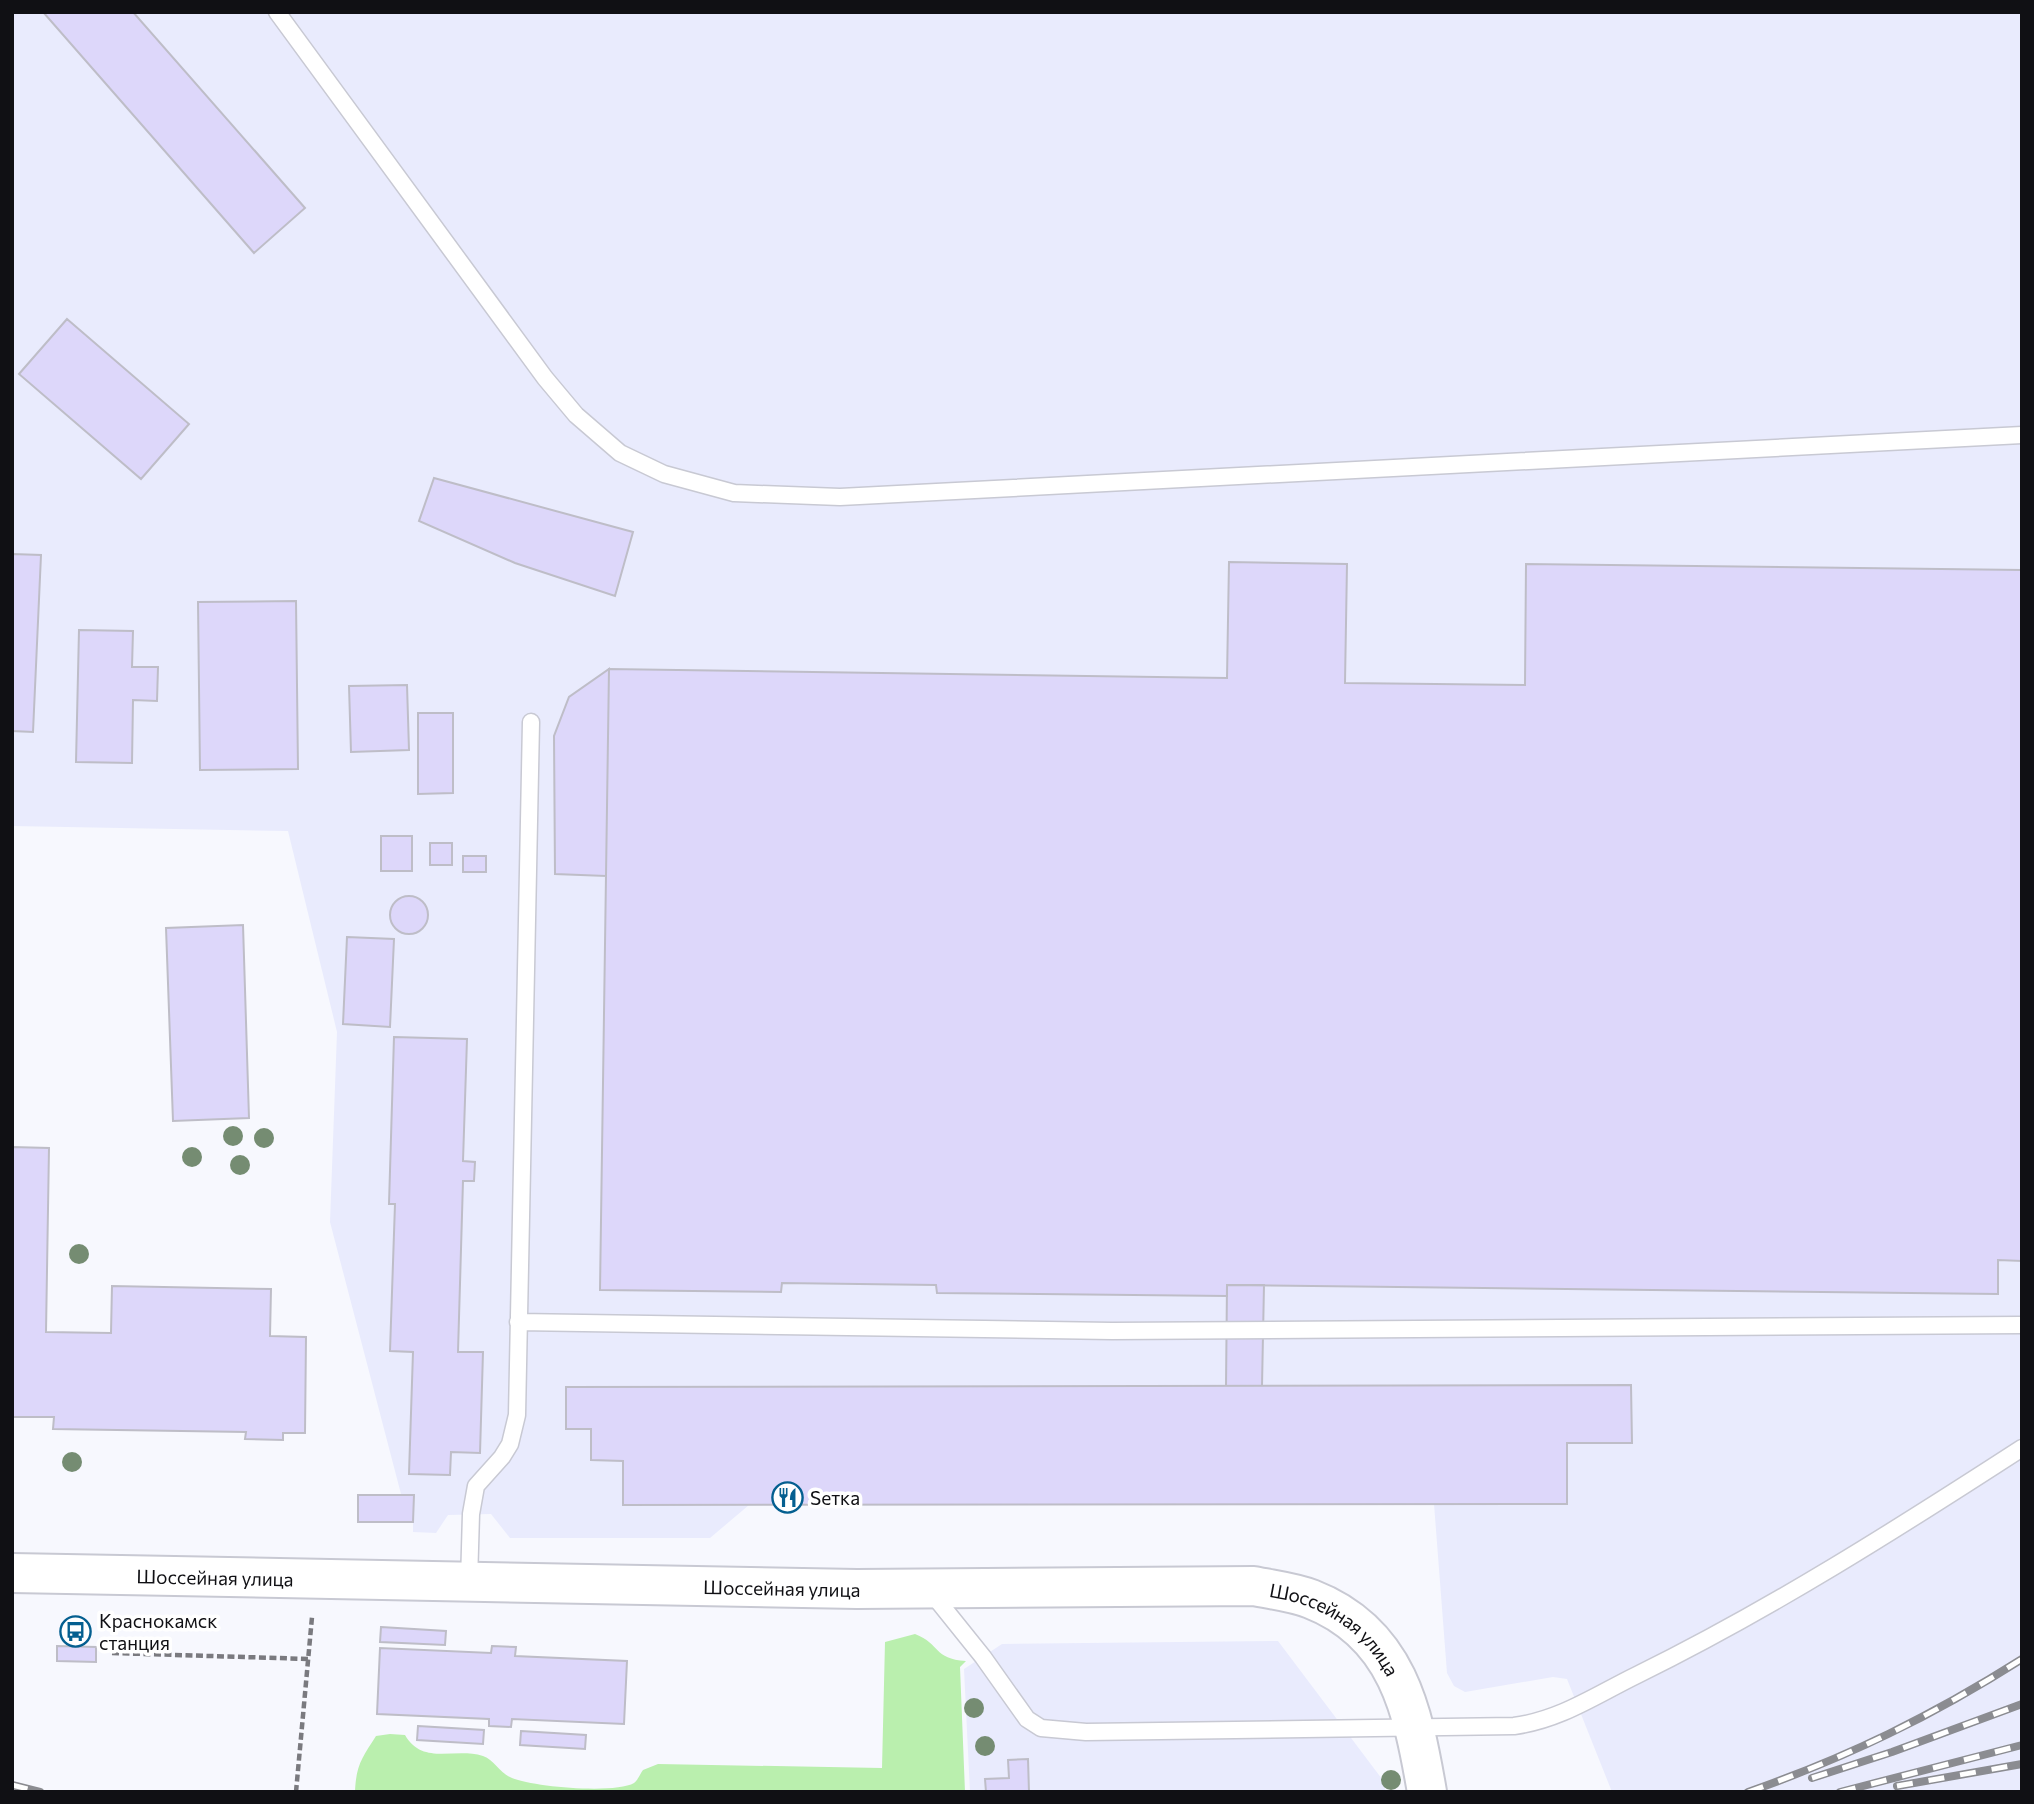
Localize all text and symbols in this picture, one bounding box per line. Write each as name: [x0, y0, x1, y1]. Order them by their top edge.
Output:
restaurant icon: Sетка: [770, 1480, 804, 1514]
place label: Sетка: [810, 1486, 860, 1509]
street label: Шоссейная улица: [136, 1564, 294, 1590]
street label: Шоссейная улица: [703, 1575, 861, 1601]
street label: Шоссейная улица: [1268, 1578, 1405, 1680]
place label: Краснокамск станция: [99, 1609, 217, 1654]
bus stop icon: Краснокамск станция: [59, 1614, 93, 1648]

